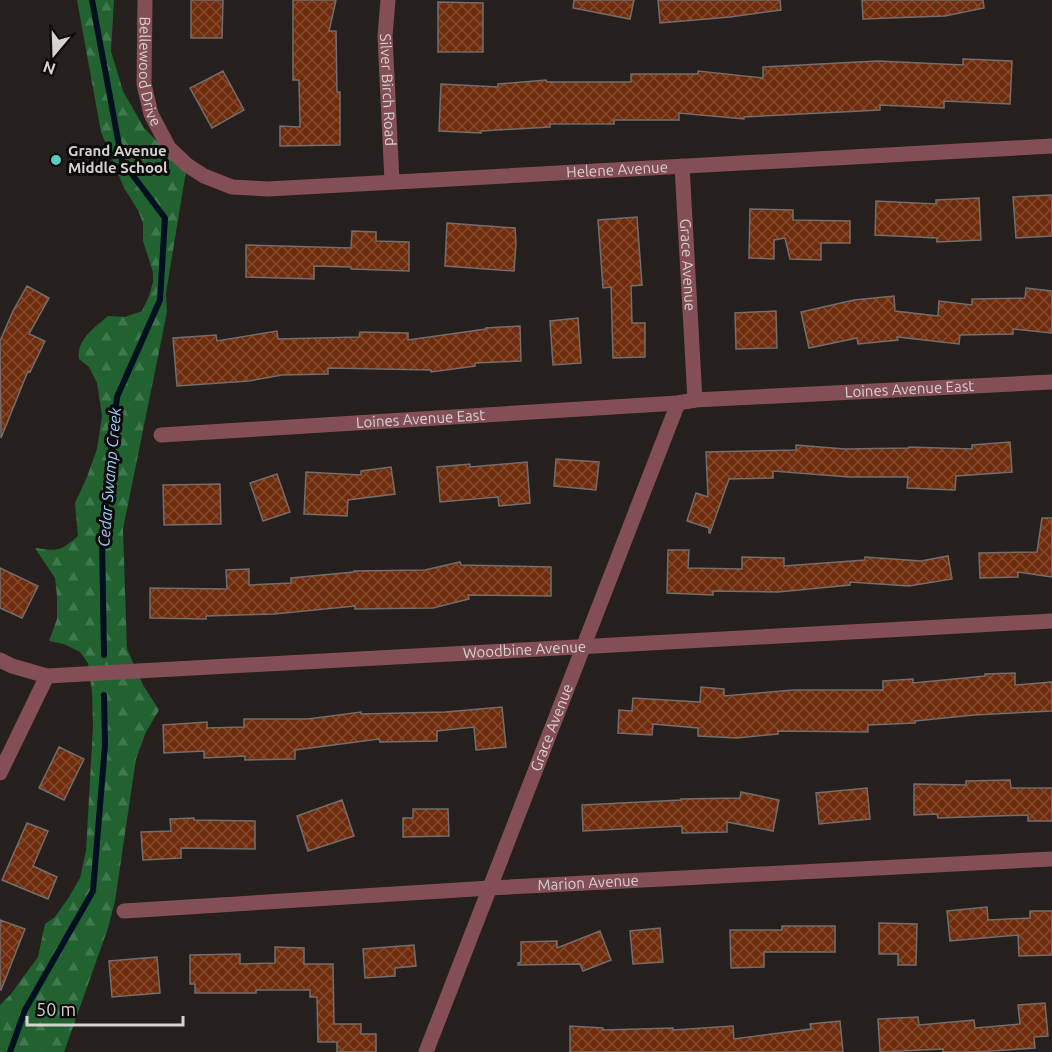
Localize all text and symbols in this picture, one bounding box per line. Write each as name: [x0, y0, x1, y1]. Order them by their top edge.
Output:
street label: Bellewood Drive: [135, 16, 165, 129]
north arrow: [24, 24, 84, 84]
street label: Silver Birch Road: [377, 33, 399, 146]
text: N: [41, 58, 58, 79]
place label: Grand Avenue Middle School: [68, 142, 168, 176]
marker: Grand Avenue Middle School: [49, 153, 63, 167]
street label: Helene Avenue: [566, 158, 668, 181]
street label: Grace Avenue: [677, 218, 699, 312]
street label: Loines Avenue East: [844, 377, 975, 400]
water label: Cedar Swamp Creek: [94, 406, 124, 547]
street label: Loines Avenue East: [355, 406, 486, 431]
street label: Woodbine Avenue: [462, 638, 586, 661]
street label: Grace Avenue: [527, 681, 576, 774]
street label: Marion Avenue: [537, 871, 639, 894]
scale bar: [27, 989, 183, 1027]
text: 50 m: [36, 999, 76, 1019]

